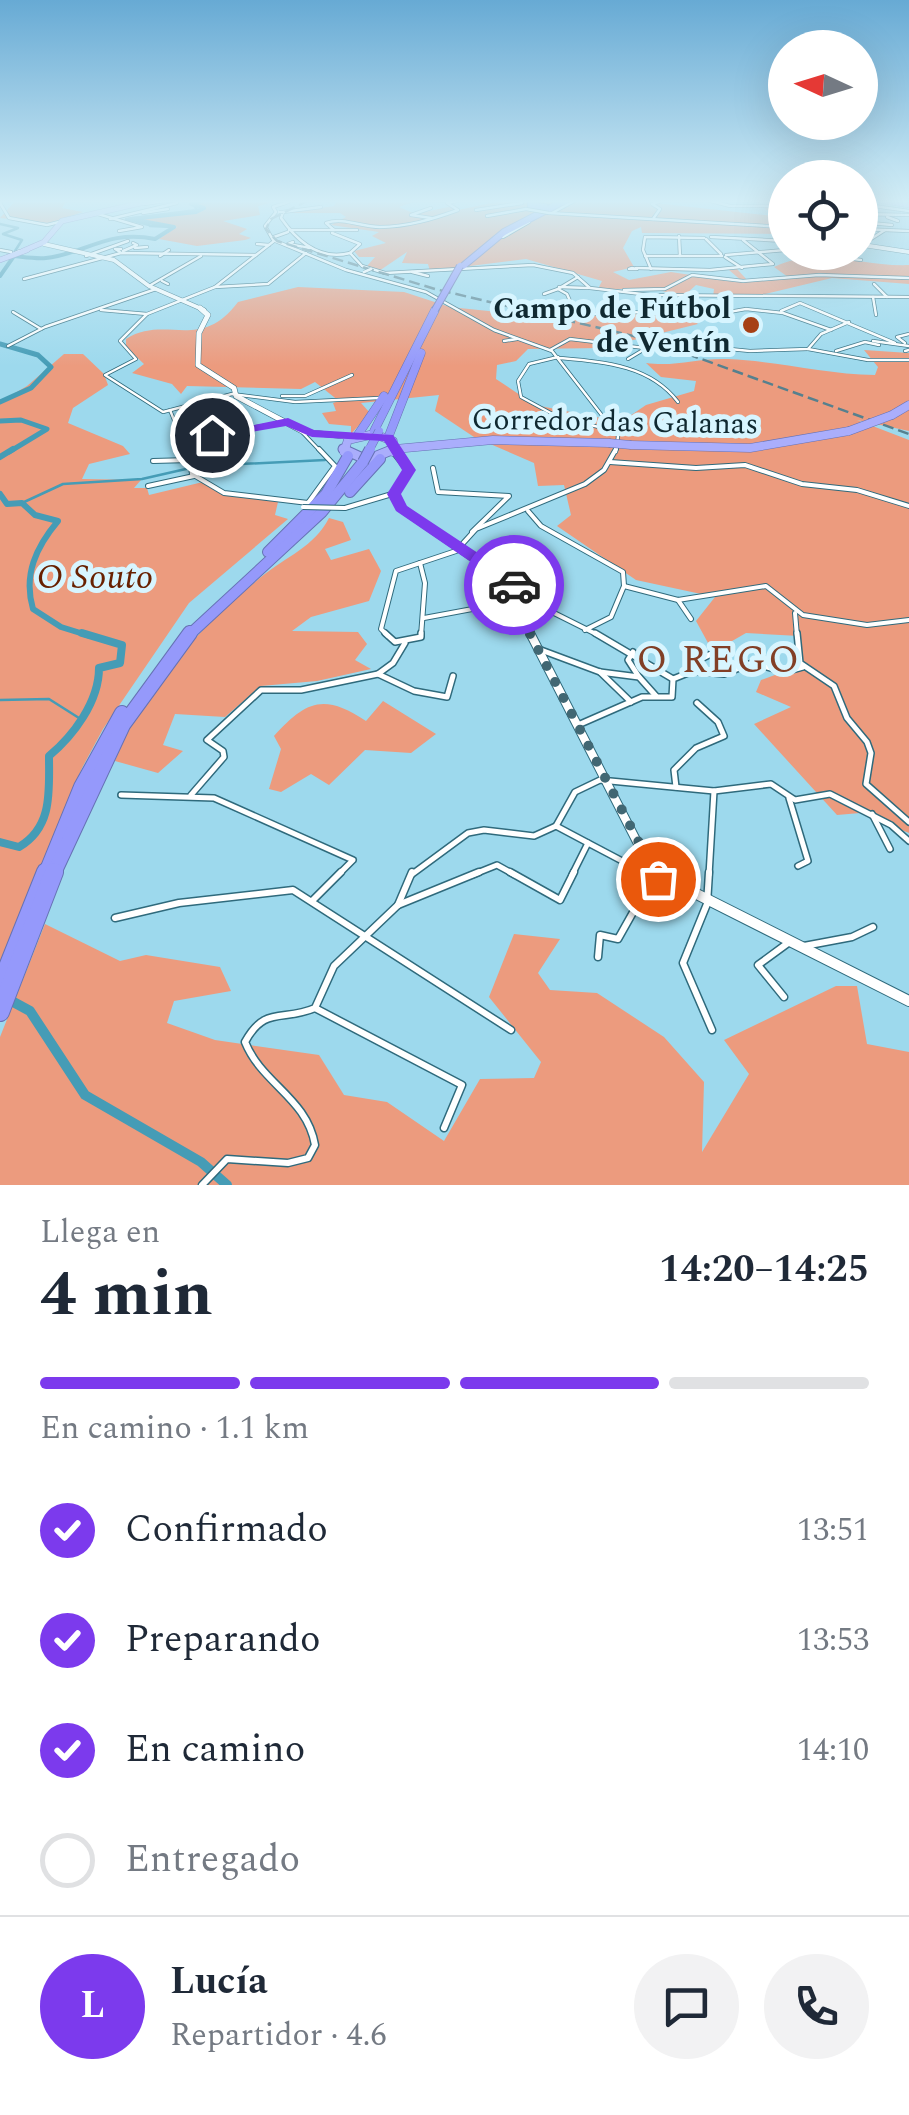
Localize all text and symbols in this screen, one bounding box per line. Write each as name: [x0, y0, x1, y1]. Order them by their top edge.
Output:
north arrow: [768, 30, 878, 140]
map controls: [768, 30, 878, 270]
button: locate: [768, 160, 878, 270]
place label: Campo de Fútbol de Ventín: [493, 286, 731, 366]
marker: Campo de Fútbol de Ventín: [740, 314, 762, 336]
pin: [170, 393, 255, 478]
street label: Corredor das Galanas: [471, 397, 759, 447]
icon: home: [185, 408, 240, 463]
courier: [464, 535, 564, 635]
park label: O Souto: [37, 551, 153, 604]
icon: car: [487, 558, 542, 613]
district label: O REGO: [637, 632, 801, 690]
pin: [616, 837, 701, 922]
icon: bag: [631, 852, 686, 907]
text: Llega en: [40, 1208, 160, 1257]
text: 14:20–14:25: [659, 1241, 869, 1299]
text: 4 min: [40, 1245, 213, 1344]
text: En camino · 1.1 km: [40, 1404, 309, 1453]
text: Confirmado: [125, 1501, 328, 1559]
icon: check: [40, 1503, 95, 1558]
text: 13:51: [797, 1506, 869, 1555]
text: Preparando: [125, 1611, 321, 1669]
icon: check: [40, 1613, 95, 1668]
text: 13:53: [797, 1616, 869, 1665]
text: En camino: [125, 1721, 305, 1779]
icon: check: [40, 1723, 95, 1778]
text: 14:10: [797, 1726, 869, 1775]
text: Entregado: [125, 1831, 300, 1889]
text: Lucía: [170, 1953, 268, 2011]
button: chat: [634, 1954, 739, 2059]
button: phone: [764, 1954, 869, 2059]
text: L: [80, 1977, 105, 2035]
text: Repartidor · 4.6: [170, 2011, 387, 2060]

